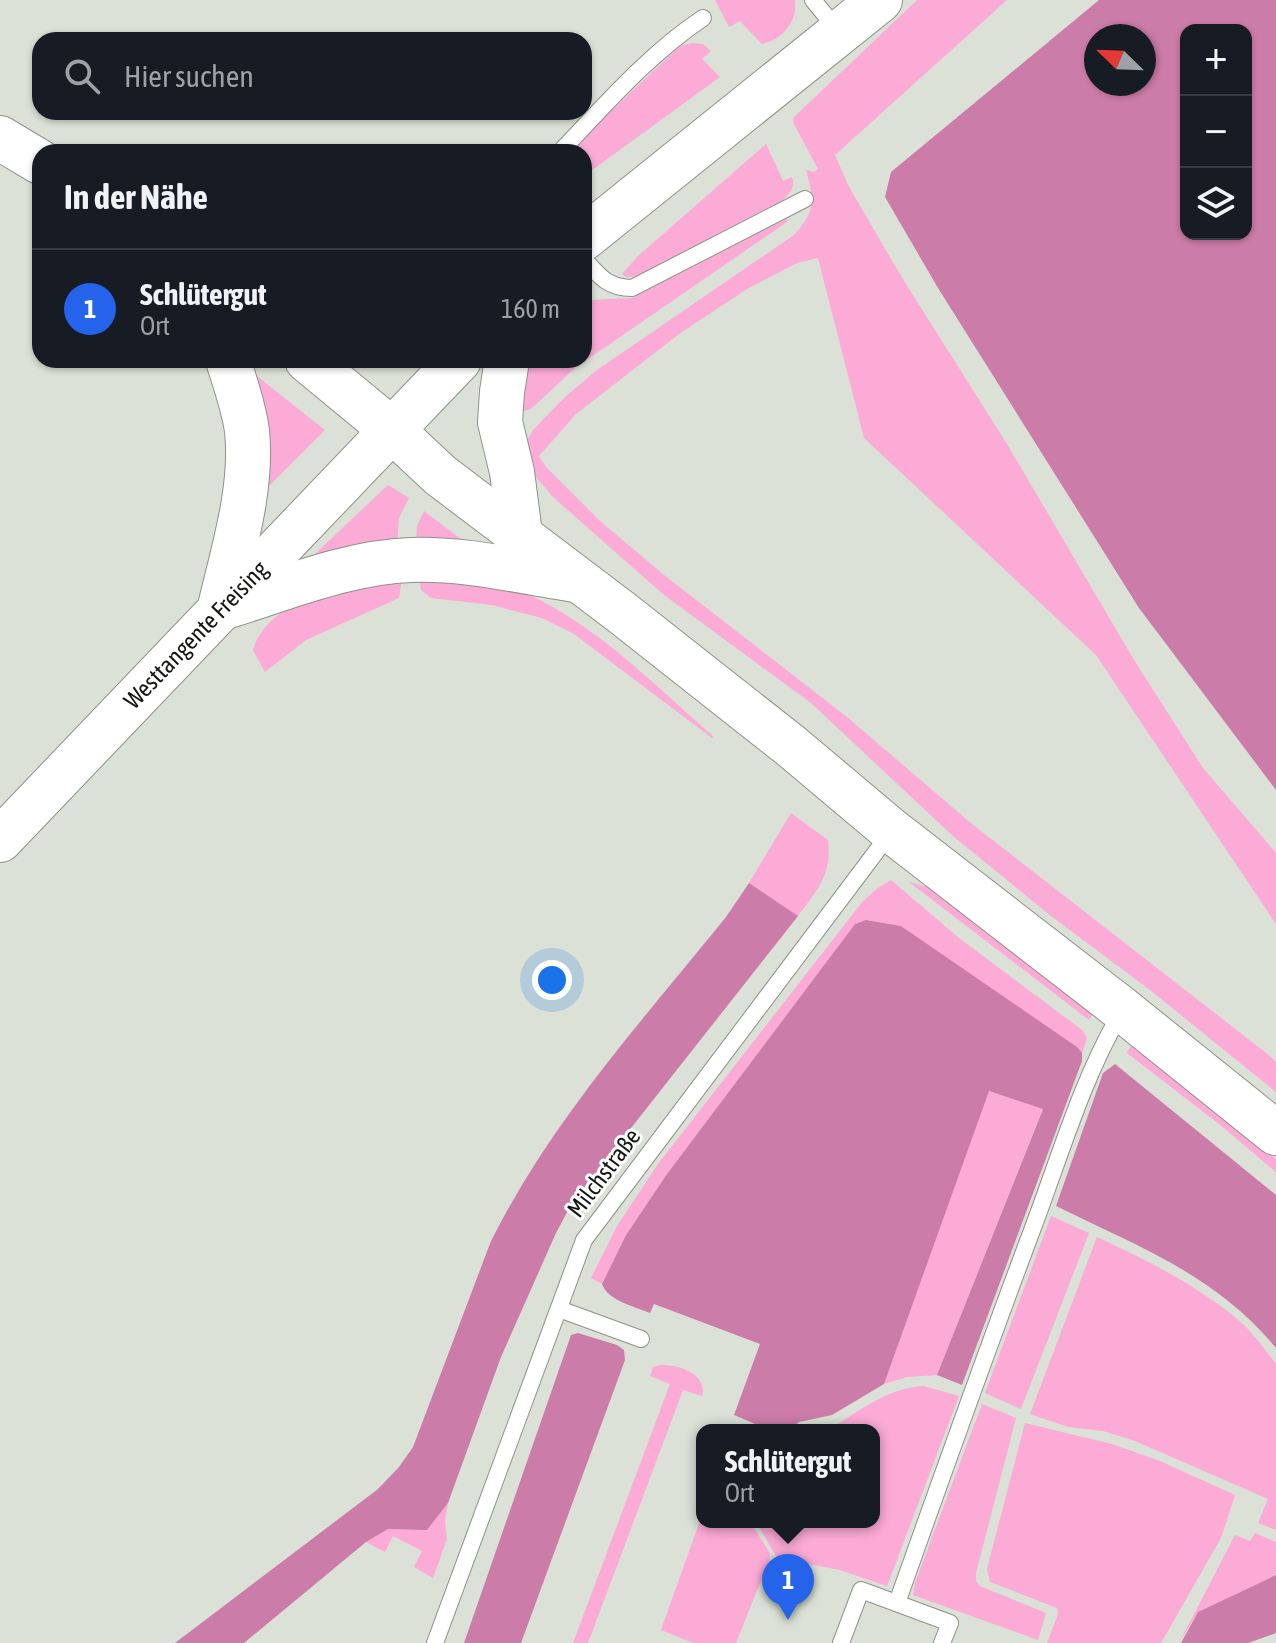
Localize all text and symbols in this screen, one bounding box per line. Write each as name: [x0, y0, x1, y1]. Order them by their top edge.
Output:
north arrow: [1084, 24, 1156, 96]
map controls: [1180, 24, 1252, 240]
button: +: [1180, 24, 1252, 96]
search box: [32, 32, 592, 120]
icon: search: [60, 54, 104, 98]
text: Hier suchen: [124, 59, 254, 93]
button: −: [1180, 96, 1252, 168]
button: layers: [1180, 168, 1252, 240]
text: In der Nähe: [64, 177, 208, 216]
text: Schlütergut: [140, 277, 267, 311]
text: 1: [84, 294, 96, 324]
text: 160 m: [501, 294, 560, 324]
text: Ort: [140, 311, 170, 341]
street label: Westtangente Freising: [118, 555, 273, 714]
your location: [532, 960, 572, 1000]
street label: Milchstraße: [562, 1123, 646, 1222]
popup: [696, 1424, 880, 1528]
text: Schlütergut: [725, 1444, 851, 1478]
text: Ort: [725, 1478, 755, 1508]
pin: 1: [762, 1554, 814, 1620]

